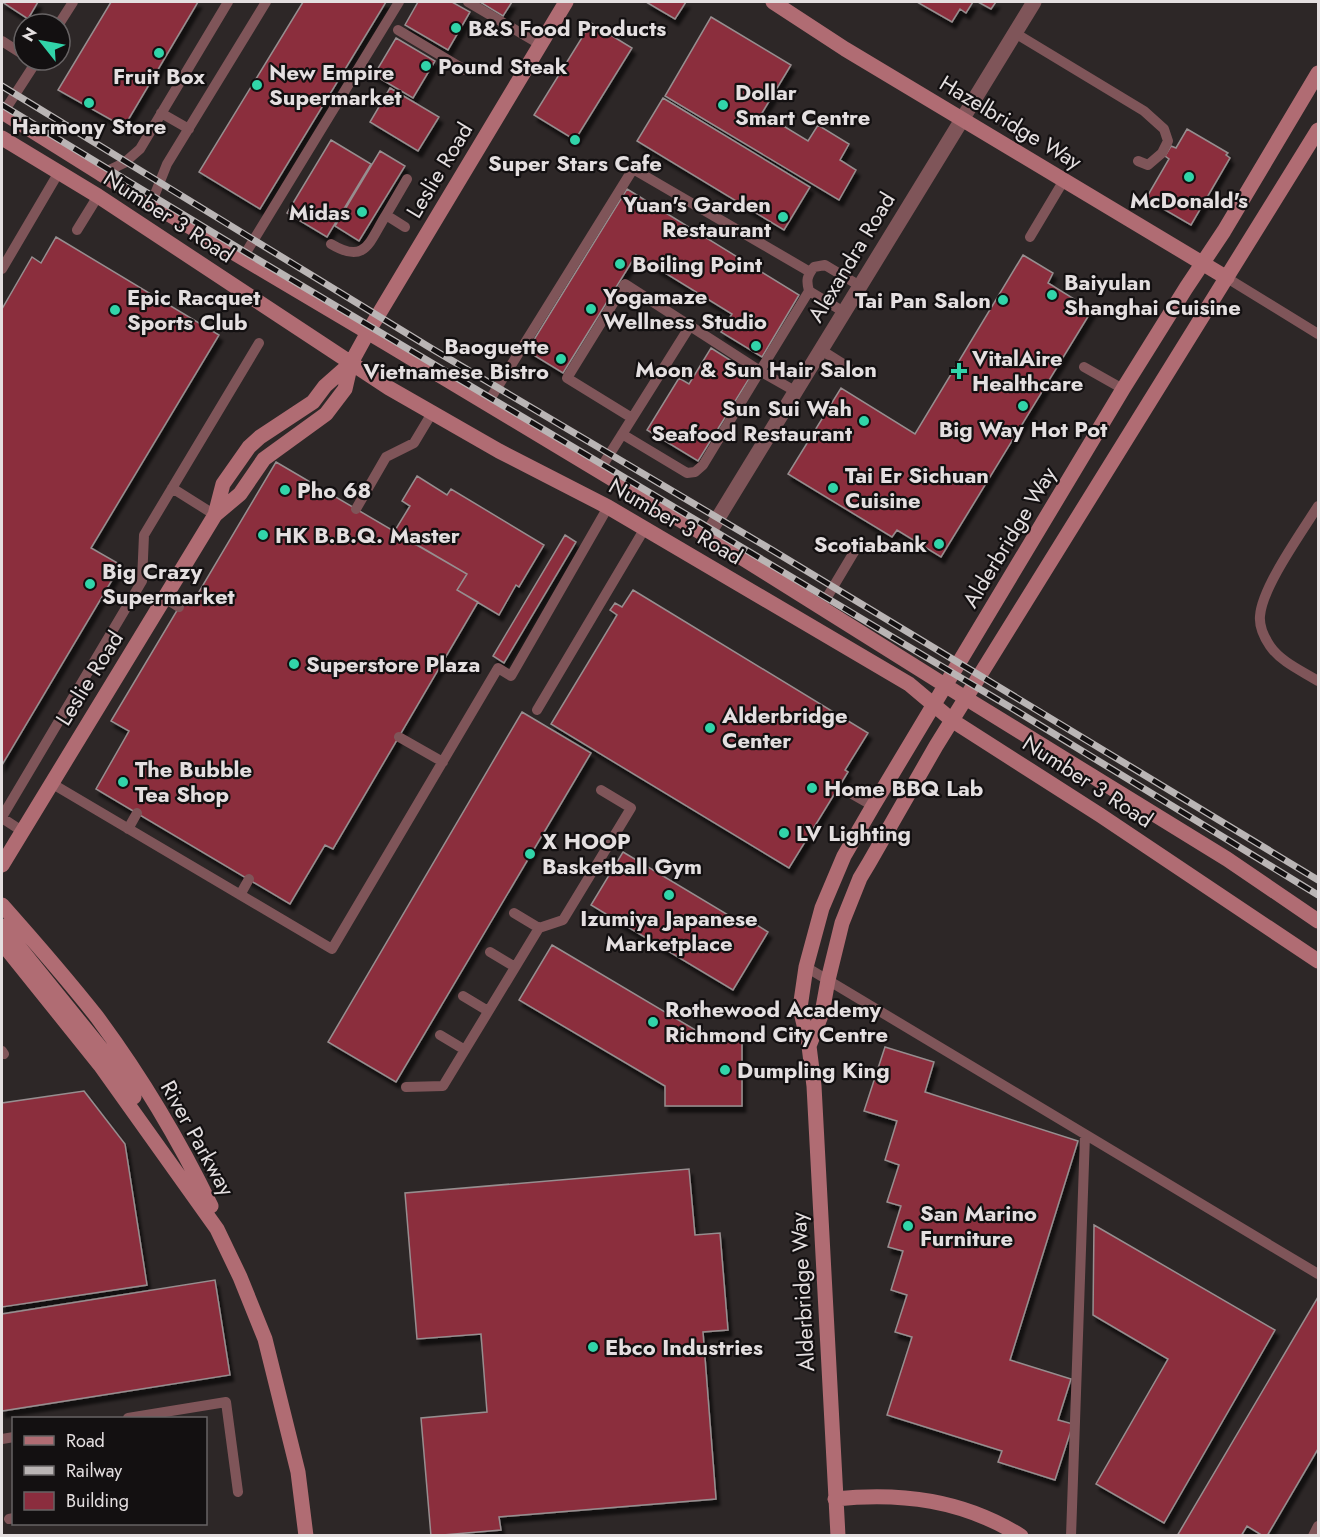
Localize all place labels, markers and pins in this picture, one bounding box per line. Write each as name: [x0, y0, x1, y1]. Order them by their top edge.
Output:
place label: B&S Food Products: [468, 12, 666, 44]
marker: B&S Food Products: [449, 21, 463, 35]
marker: Fruit Box: [152, 46, 166, 60]
place label: Pound Steak: [438, 50, 568, 82]
place label: New Empire Supermarket: [269, 56, 402, 113]
marker: Pound Steak: [419, 59, 433, 73]
place label: Fruit Box: [113, 60, 205, 92]
place label: Dollar Smart Centre: [735, 76, 870, 133]
marker: New Empire Supermarket: [250, 78, 264, 92]
marker: Harmony Store: [82, 96, 96, 110]
marker: Dollar Smart Centre: [716, 98, 730, 112]
place label: Harmony Store: [12, 110, 166, 142]
marker: Super Stars Cafe: [568, 133, 582, 147]
place label: Super Stars Cafe: [488, 147, 662, 179]
marker: McDonald's: [1182, 170, 1196, 184]
place label: McDonald's: [1130, 184, 1248, 216]
place label: Yuan's Garden Restaurant: [622, 188, 771, 245]
place label: Midas: [289, 196, 350, 228]
marker: Midas: [355, 205, 369, 219]
marker: Yuan's Garden Restaurant: [776, 210, 790, 224]
place label: Boiling Point: [632, 248, 762, 280]
marker: Boiling Point: [613, 257, 627, 271]
place label: Baiyulan Shanghai Cuisine: [1064, 266, 1241, 323]
place label: Yogamaze Wellness Studio: [602, 280, 767, 337]
place label: Epic Racquet Sports Club: [127, 281, 260, 338]
place label: Tai Pan Salon: [855, 284, 991, 316]
marker: Baiyulan Shanghai Cuisine: [1045, 288, 1059, 302]
marker: Tai Pan Salon: [996, 293, 1010, 307]
marker: Yogamaze Wellness Studio: [584, 302, 598, 316]
marker: Epic Racquet Sports Club: [108, 303, 122, 317]
place label: Baoguette Vietnamese Bistro: [362, 330, 549, 387]
marker: Moon & Sun Hair Salon: [749, 339, 763, 353]
place label: VitalAire Healthcare: [971, 342, 1083, 399]
marker: Baoguette Vietnamese Bistro: [554, 352, 568, 366]
place label: Moon & Sun Hair Salon: [635, 353, 877, 385]
marker: VitalAire Healthcare: [950, 362, 968, 380]
place label: Sun Sui Wah Seafood Restaurant: [651, 392, 852, 449]
marker: Big Way Hot Pot: [1016, 399, 1030, 413]
place label: Big Way Hot Pot: [939, 413, 1107, 445]
marker: Sun Sui Wah Seafood Restaurant: [857, 414, 871, 428]
place label: Tai Er Sichuan Cuisine: [845, 459, 989, 516]
place label: Pho 68: [297, 474, 371, 506]
marker: Tai Er Sichuan Cuisine: [826, 481, 840, 495]
marker: Pho 68: [278, 483, 292, 497]
place label: HK B.B.Q. Master: [275, 519, 460, 551]
marker: HK B.B.Q. Master: [256, 528, 270, 542]
place label: Scotiabank: [814, 528, 927, 560]
marker: Scotiabank: [932, 537, 946, 551]
place label: Big Crazy Supermarket: [102, 555, 235, 612]
marker: Big Crazy Supermarket: [83, 577, 97, 591]
place label: Superstore Plaza: [306, 648, 480, 680]
marker: Superstore Plaza: [287, 657, 301, 671]
place label: Alderbridge Center: [721, 699, 848, 756]
marker: Alderbridge Center: [703, 721, 717, 735]
place label: The Bubble Tea Shop: [135, 753, 252, 810]
place label: Home BBQ Lab: [824, 772, 983, 804]
marker: The Bubble Tea Shop: [116, 775, 130, 789]
marker: Home BBQ Lab: [805, 781, 819, 795]
place label: LV Lighting: [796, 817, 911, 849]
place label: X HOOP Basketball Gym: [542, 825, 702, 882]
marker: LV Lighting: [777, 826, 791, 840]
marker: X HOOP Basketball Gym: [523, 847, 537, 861]
marker: Izumiya Japanese Marketplace: [662, 888, 676, 902]
place label: Izumiya Japanese Marketplace: [580, 902, 758, 959]
place label: Rothewood Academy Richmond City Centre: [665, 993, 888, 1050]
marker: Rothewood Academy Richmond City Centre: [646, 1015, 660, 1029]
place label: Dumpling King: [737, 1054, 890, 1086]
marker: Dumpling King: [718, 1063, 732, 1077]
place label: San Marino Furniture: [920, 1197, 1037, 1254]
marker: San Marino Furniture: [901, 1219, 915, 1233]
place label: Ebco Industries: [605, 1331, 763, 1363]
marker: Ebco Industries: [586, 1340, 600, 1354]

